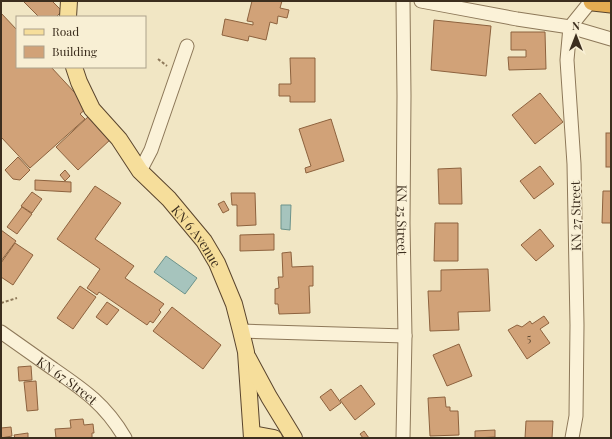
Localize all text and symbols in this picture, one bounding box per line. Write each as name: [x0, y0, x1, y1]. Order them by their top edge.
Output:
legend: [16, 16, 146, 68]
north arrow: [556, 16, 596, 56]
text: N: [572, 18, 580, 33]
text: Road: [52, 23, 79, 39]
text: Building: [52, 43, 98, 59]
street label: KN 27 Street: [566, 180, 584, 251]
street label: KN 25 Street: [394, 185, 412, 256]
street label: KN 6 Avenue: [169, 201, 226, 270]
house number: 5: [527, 330, 532, 345]
street label: KN 67 Street: [34, 352, 102, 408]

